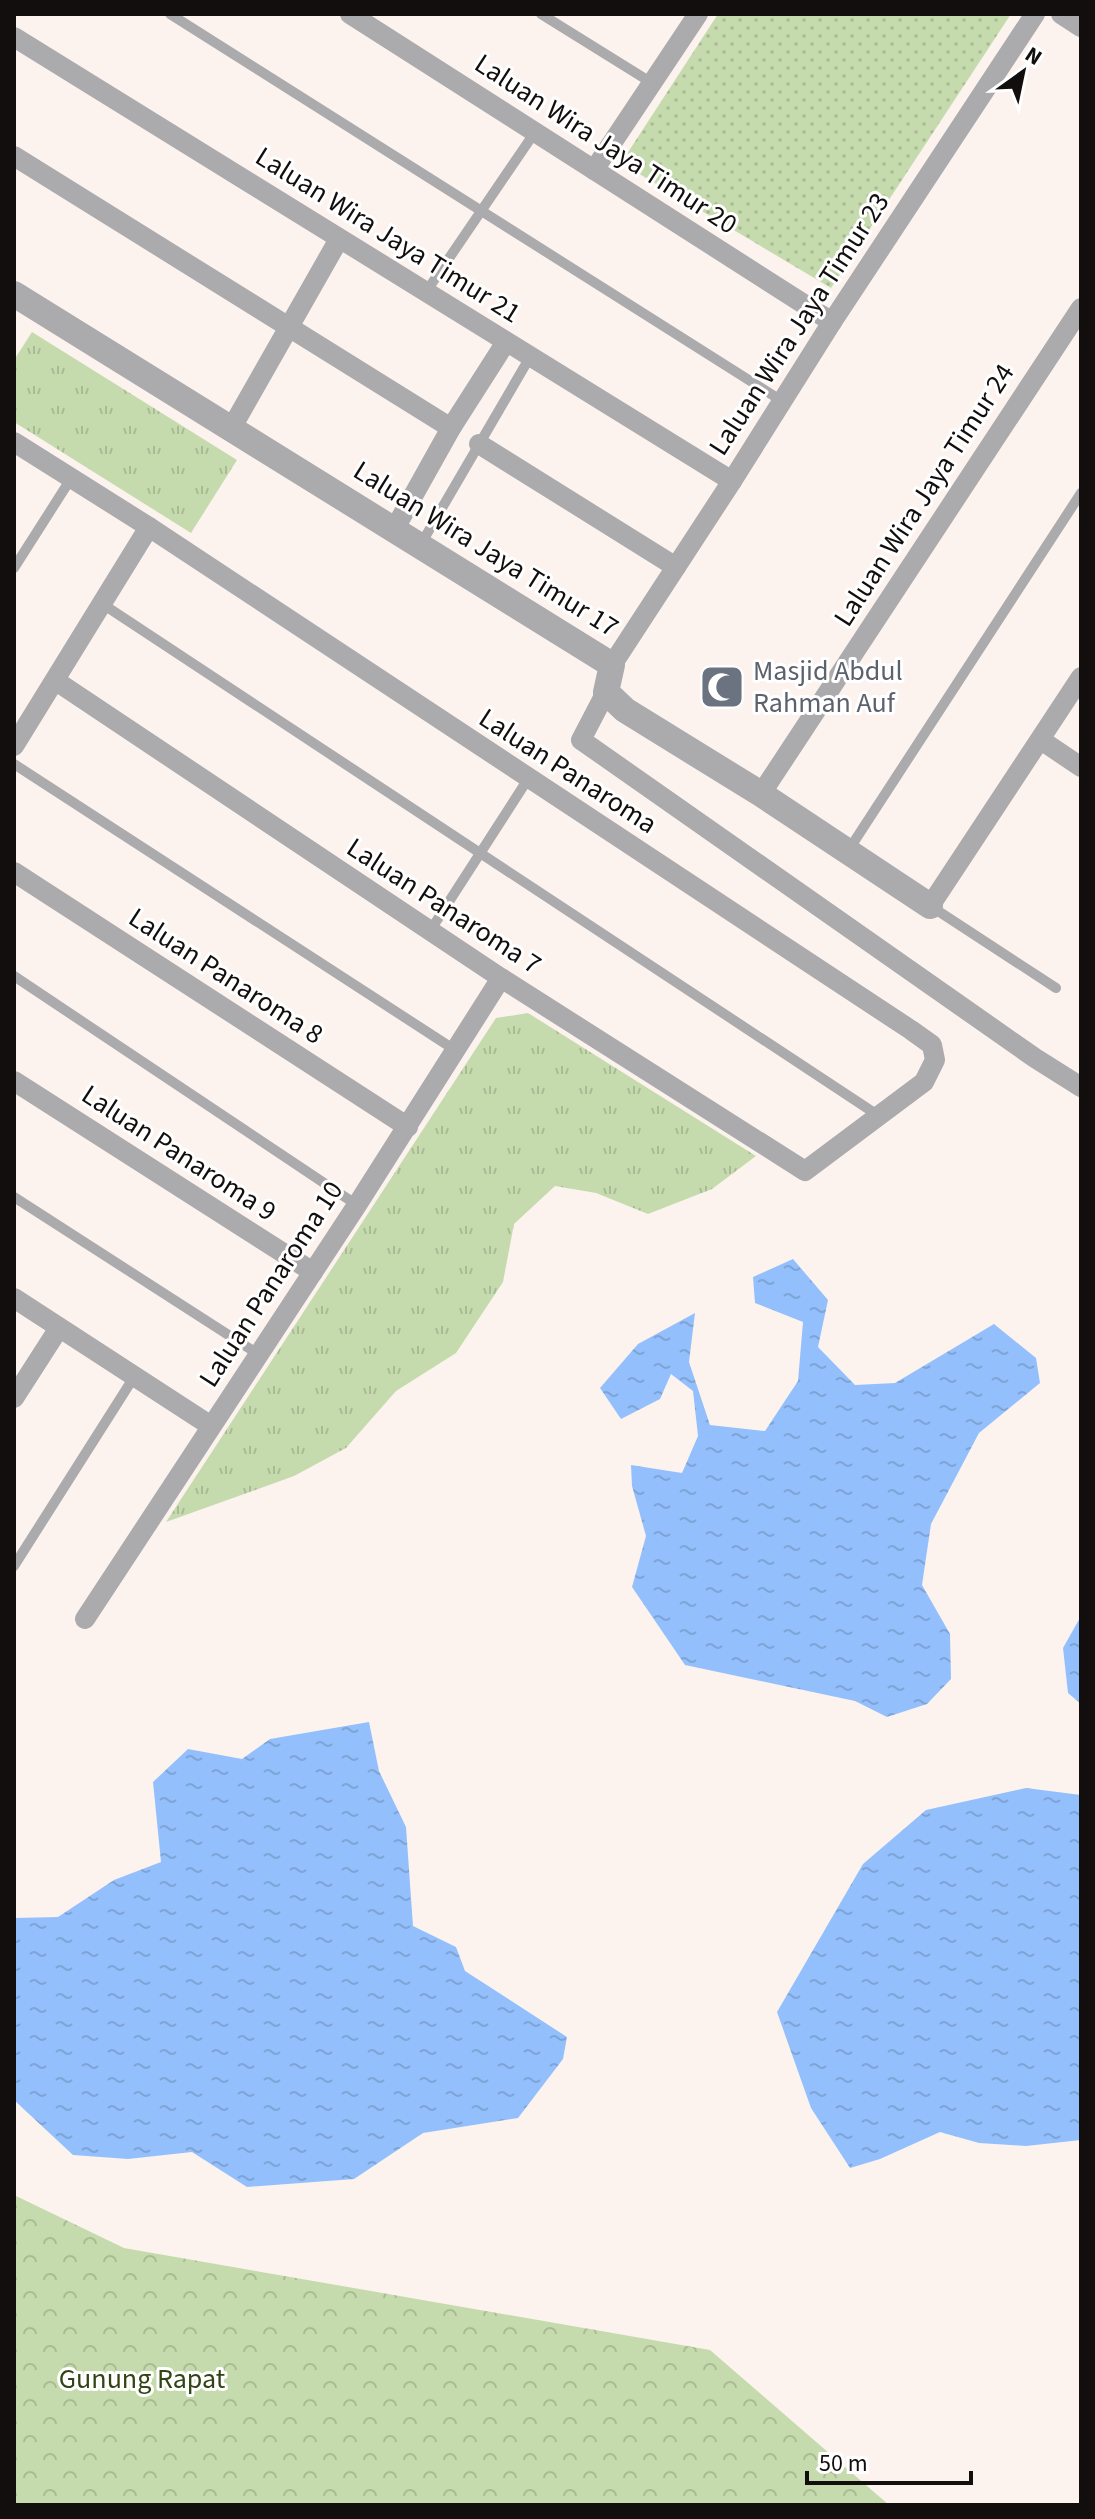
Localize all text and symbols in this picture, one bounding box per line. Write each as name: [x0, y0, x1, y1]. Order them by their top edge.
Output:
north arrow: [983, 32, 1063, 112]
text: N: [1018, 39, 1048, 73]
street label: Laluan Wira Jaya Timur 20: [467, 44, 745, 244]
street label: Laluan Wira Jaya Timur 21: [248, 137, 528, 333]
street label: Laluan Wira Jaya Timur 23: [699, 185, 899, 463]
street label: Laluan Wira Jaya Timur 24: [824, 356, 1024, 634]
street label: Laluan Wira Jaya Timur 17: [346, 451, 626, 647]
place label: Masjid Abdul Rahman Auf: [753, 651, 903, 723]
mosque icon: Masjid Abdul Rahman Auf: [698, 663, 746, 711]
street label: Laluan Panaroma: [471, 698, 665, 844]
street label: Laluan Panaroma 7: [339, 828, 549, 984]
street label: Laluan Panaroma 8: [121, 898, 331, 1054]
street label: Laluan Panaroma 9: [74, 1075, 284, 1231]
street label: Laluan Panaroma 10: [189, 1173, 353, 1395]
park label: Gunung Rapat: [59, 2359, 226, 2399]
scale bar: [807, 2435, 971, 2485]
text: 50 m: [819, 2446, 868, 2481]

